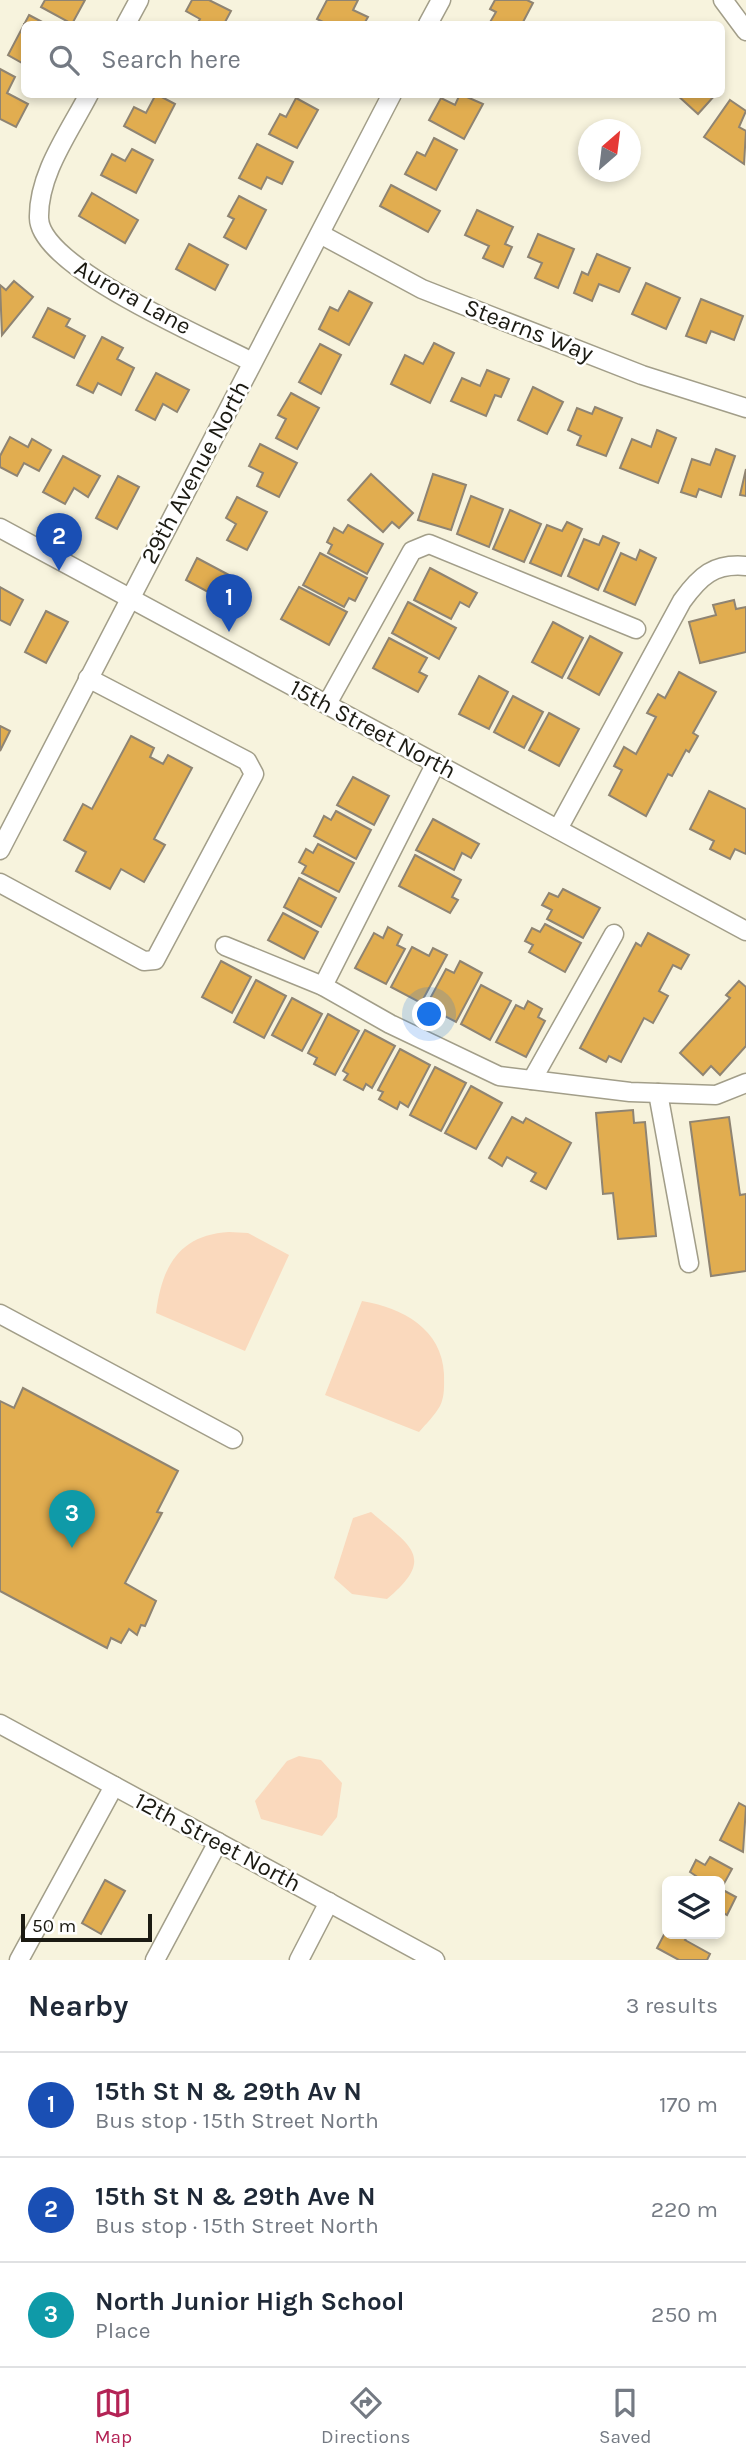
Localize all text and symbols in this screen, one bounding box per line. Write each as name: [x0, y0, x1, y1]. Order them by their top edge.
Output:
search box: [21, 21, 725, 98]
icon: search: [45, 41, 83, 79]
text: Search here: [101, 44, 241, 75]
north arrow: [578, 119, 641, 182]
street label: Aurora Lane: [70, 253, 196, 341]
street label: Stearns Way: [461, 293, 597, 367]
street label: 29th Avenue North: [135, 376, 255, 568]
pin: 2: [36, 513, 82, 571]
pin: 1: [206, 574, 252, 632]
street label: 15th Street North: [285, 673, 461, 785]
your location: [412, 997, 446, 1031]
pin: 3: [49, 1490, 95, 1548]
street label: 12th Street North: [130, 1786, 306, 1898]
map controls: [662, 1876, 725, 1939]
button: layers: [662, 1876, 725, 1939]
scale bar: [21, 1911, 152, 1943]
text: 50 m: [32, 1915, 76, 1937]
text: Nearby: [28, 1988, 128, 2024]
text: 3 results: [626, 1992, 718, 2019]
text: 15th St N & 29th Av N: [95, 2076, 362, 2107]
text: 1: [47, 2091, 55, 2118]
text: 170 m: [659, 2091, 718, 2118]
text: Bus stop · 15th Street North: [95, 2107, 379, 2134]
text: 15th St N & 29th Ave N: [95, 2181, 376, 2212]
text: 2: [44, 2196, 58, 2223]
text: 220 m: [651, 2196, 718, 2223]
text: Bus stop · 15th Street North: [95, 2212, 379, 2239]
text: North Junior High School: [95, 2286, 404, 2317]
text: 3: [44, 2301, 58, 2328]
text: 250 m: [651, 2301, 718, 2328]
text: Place: [95, 2317, 151, 2344]
tab: Map: [94, 2384, 132, 2448]
tab: Directions: [321, 2384, 410, 2448]
tab: Saved: [599, 2384, 652, 2448]

